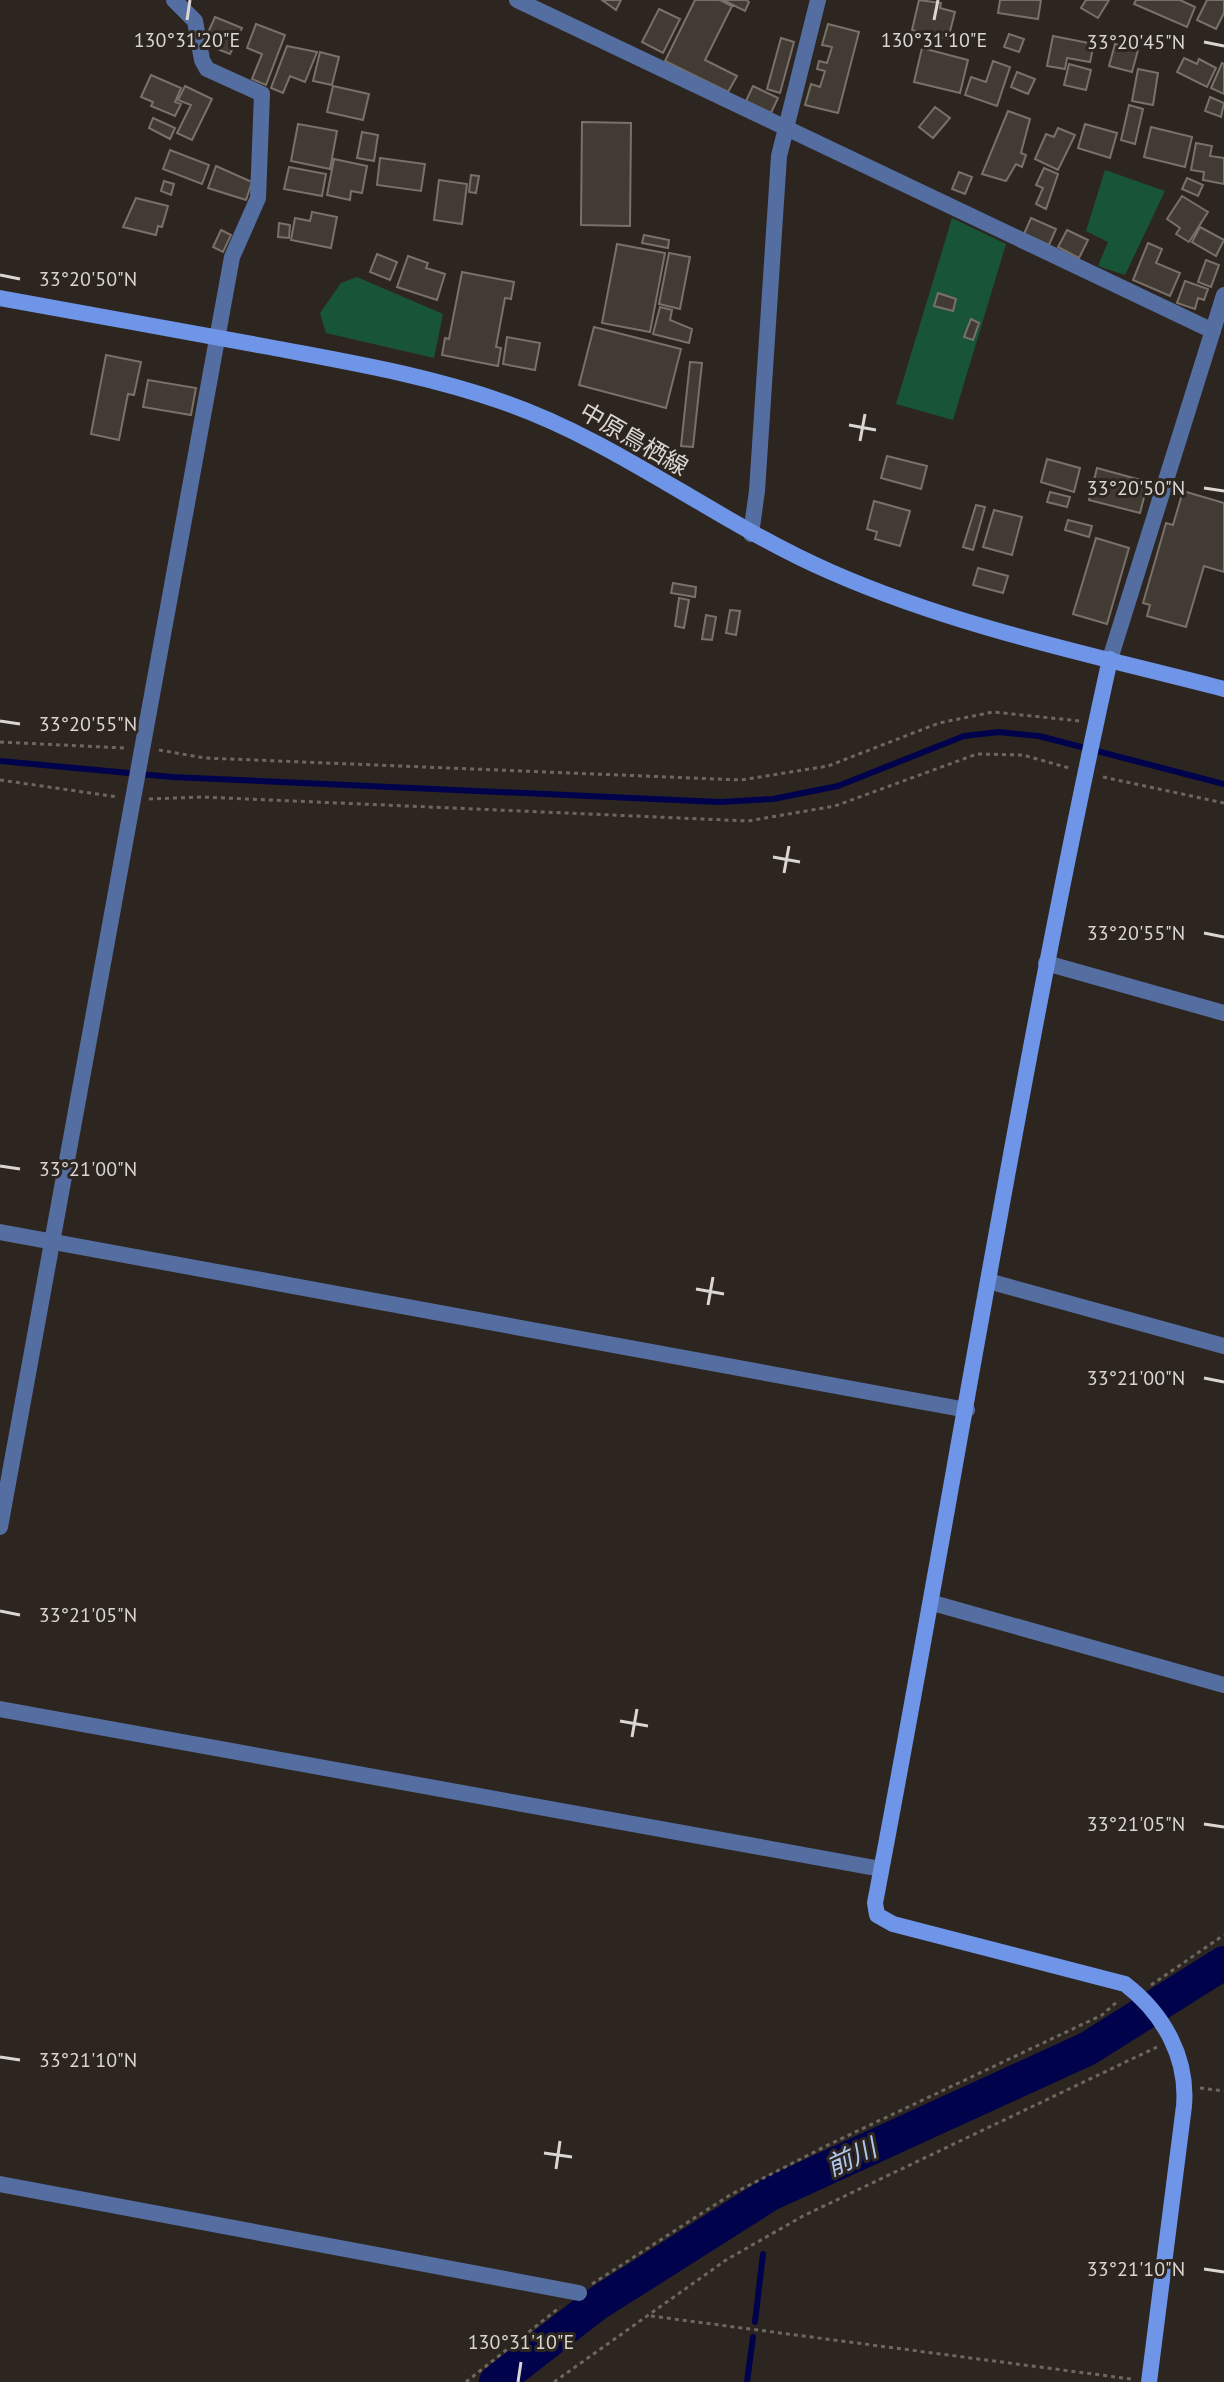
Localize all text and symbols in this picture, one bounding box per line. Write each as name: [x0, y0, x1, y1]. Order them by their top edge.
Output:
text: 130°31'20"E: [134, 27, 240, 53]
text: 130°31'10"E: [881, 27, 987, 53]
text: 33°20'45"N: [1087, 29, 1185, 55]
text: 33°20'50"N: [39, 266, 137, 292]
street label: 中原鳥栖線: [574, 396, 694, 482]
text: 33°20'50"N: [1087, 475, 1185, 501]
text: 33°20'55"N: [39, 711, 137, 737]
text: 33°20'55"N: [1087, 920, 1185, 946]
text: 33°21'00"N: [39, 1156, 137, 1182]
text: 33°21'00"N: [1087, 1365, 1185, 1391]
text: 33°21'05"N: [39, 1602, 137, 1628]
text: 33°21'05"N: [1087, 1811, 1185, 1837]
text: 33°21'10"N: [39, 2047, 137, 2073]
water label: 前川: [820, 2130, 884, 2183]
text: 33°21'10"N: [1087, 2256, 1185, 2282]
text: 130°31'10"E: [468, 2329, 574, 2355]

